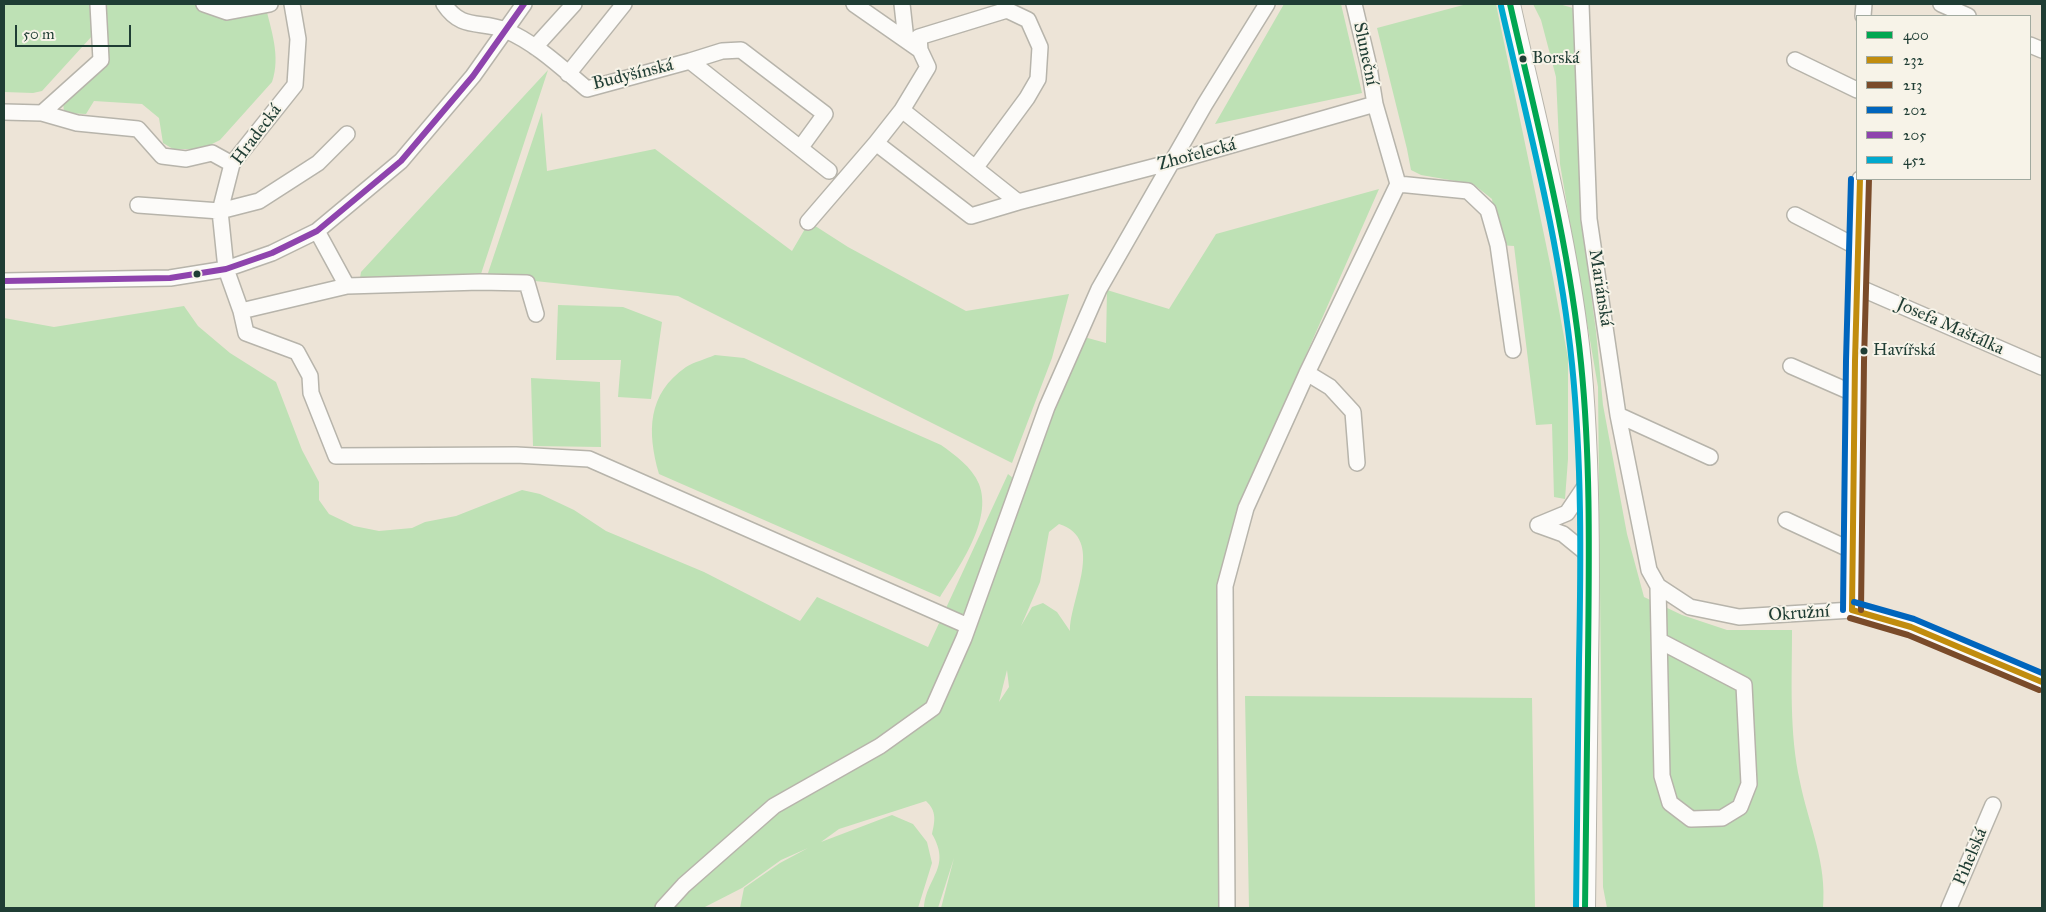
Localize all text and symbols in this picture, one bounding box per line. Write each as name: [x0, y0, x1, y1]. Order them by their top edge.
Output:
scale bar: [18, 15, 134, 47]
legend: [1856, 15, 2031, 180]
street label: Sluneční: [1348, 20, 1382, 88]
text: 50 m: [23, 25, 55, 43]
text: 400: [1903, 26, 1929, 44]
place label: Borská: [1532, 49, 1579, 69]
text: 232: [1903, 51, 1924, 69]
marker: Borská: [1518, 54, 1528, 64]
street label: Budyšínská: [590, 55, 676, 95]
text: 213: [1903, 76, 1922, 94]
street label: Hradecká: [227, 101, 287, 169]
text: 202: [1903, 101, 1927, 119]
text: 205: [1903, 126, 1926, 144]
street label: Zhořelecká: [1155, 134, 1239, 176]
text: 452: [1903, 151, 1926, 169]
street label: Mariánská: [1583, 248, 1617, 328]
unlabelled marker: [192, 269, 202, 279]
street label: Josefa Maštálka: [1893, 294, 2007, 360]
place label: Havířská: [1873, 341, 1935, 361]
marker: Havířská: [1859, 346, 1869, 356]
street label: Okružní: [1768, 601, 1830, 627]
street label: Pihelská: [1949, 825, 1993, 889]

